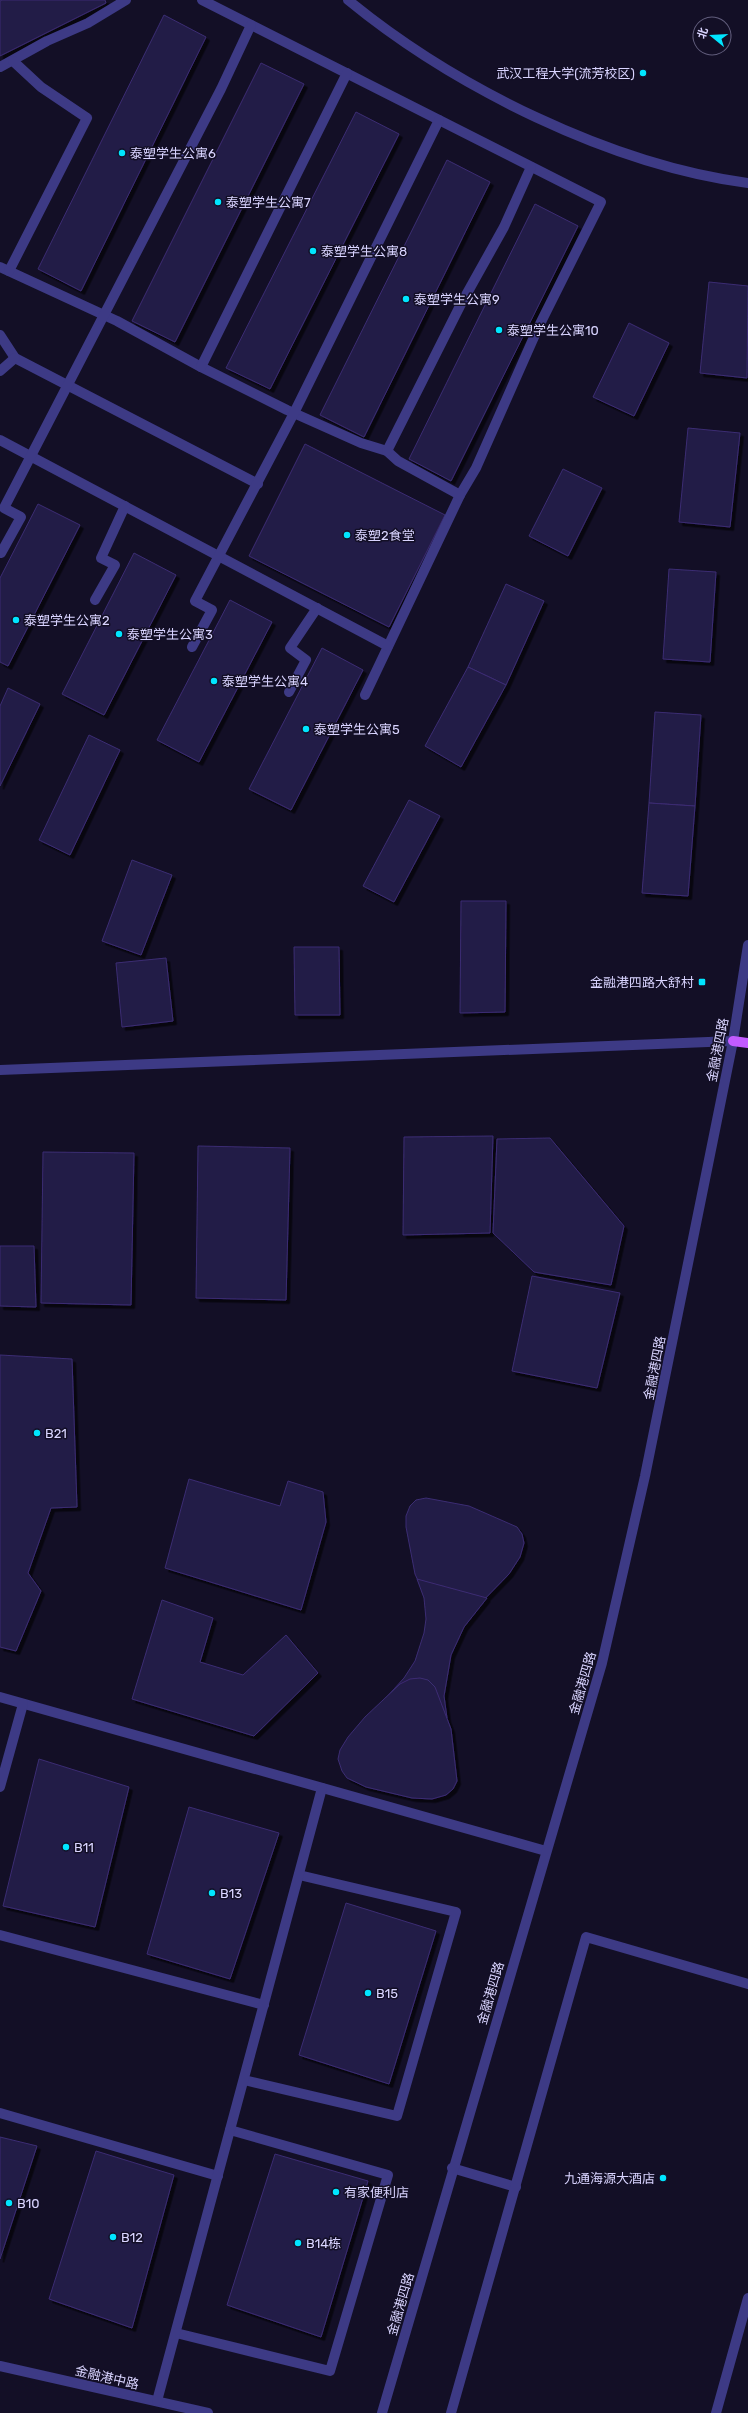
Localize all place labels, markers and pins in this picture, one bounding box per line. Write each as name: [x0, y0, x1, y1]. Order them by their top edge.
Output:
place label: 武汉工程大学(流芳校区): [496, 66, 635, 81]
marker: 武汉工程大学(流芳校区): [638, 68, 648, 78]
place label: 泰塑学生公寓6: [130, 146, 216, 161]
marker: 泰塑学生公寓6: [117, 148, 127, 158]
place label: 泰塑学生公寓7: [226, 195, 311, 210]
marker: 泰塑学生公寓7: [213, 197, 223, 207]
place label: 泰塑学生公寓8: [321, 244, 407, 259]
marker: 泰塑学生公寓8: [308, 246, 318, 256]
place label: 泰塑学生公寓9: [414, 292, 500, 307]
marker: 泰塑学生公寓9: [401, 294, 411, 304]
place label: 泰塑学生公寓10: [507, 323, 599, 338]
marker: 泰塑学生公寓10: [494, 325, 504, 335]
place label: 泰塑2食堂: [355, 528, 415, 543]
marker: 泰塑2食堂: [342, 530, 352, 540]
place label: 泰塑学生公寓2: [24, 613, 110, 628]
marker: 泰塑学生公寓2: [11, 615, 21, 625]
place label: 泰塑学生公寓3: [127, 627, 213, 642]
marker: 泰塑学生公寓3: [114, 629, 124, 639]
place label: 泰塑学生公寓4: [222, 674, 308, 689]
marker: 泰塑学生公寓4: [209, 676, 219, 686]
place label: 泰塑学生公寓5: [314, 722, 400, 737]
marker: 泰塑学生公寓5: [301, 724, 311, 734]
place label: 金融港四路大舒村: [590, 975, 694, 990]
marker: 金融港四路大舒村: [697, 977, 707, 987]
place label: B21: [45, 1426, 67, 1441]
marker: B21: [32, 1428, 42, 1438]
place label: B11: [74, 1840, 94, 1855]
marker: B11: [61, 1842, 71, 1852]
place label: B13: [220, 1886, 242, 1901]
marker: B13: [207, 1888, 217, 1898]
place label: B15: [376, 1986, 398, 2001]
marker: B15: [363, 1988, 373, 1998]
place label: 九通海源大酒店: [564, 2171, 655, 2186]
marker: 九通海源大酒店: [658, 2173, 668, 2183]
place label: 有家便利店: [344, 2185, 409, 2200]
marker: 有家便利店: [331, 2187, 341, 2197]
place label: B10: [17, 2196, 40, 2211]
marker: B10: [4, 2198, 14, 2208]
place label: B12: [121, 2230, 143, 2245]
marker: B12: [108, 2232, 118, 2242]
place label: B14栋: [306, 2236, 341, 2251]
marker: B14栋: [293, 2238, 303, 2248]

